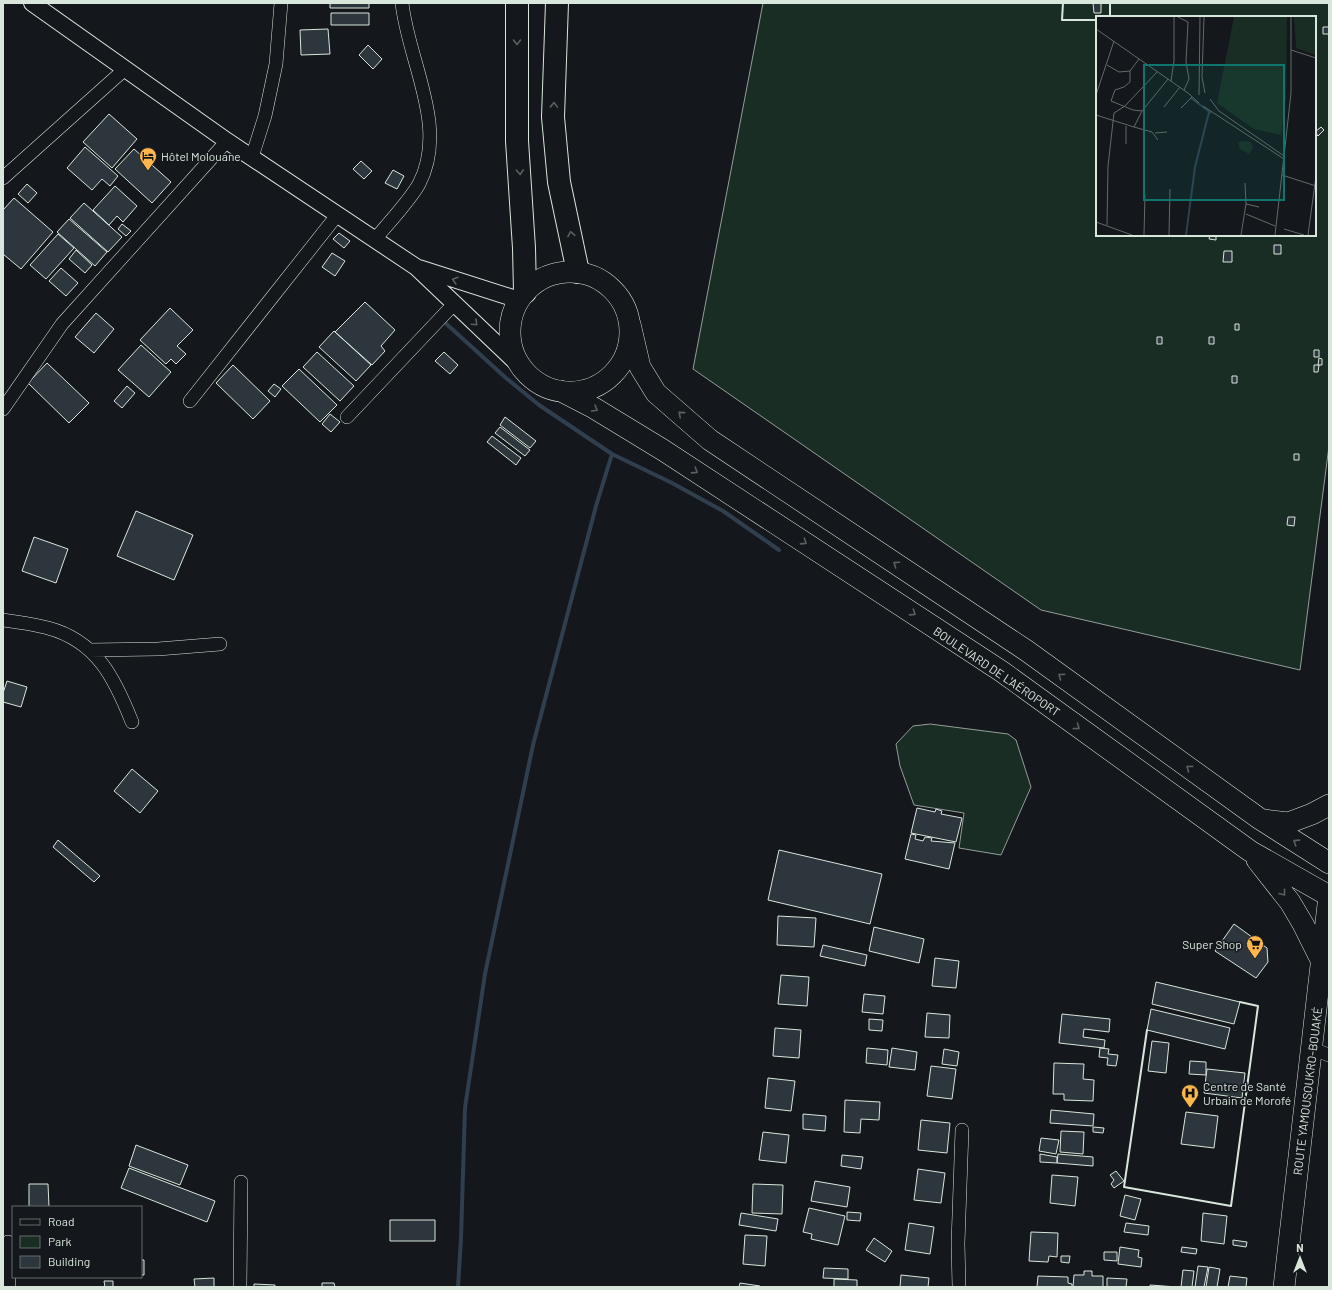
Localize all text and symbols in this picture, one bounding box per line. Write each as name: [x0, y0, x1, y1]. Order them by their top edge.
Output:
inset map: [1096, 16, 1316, 236]
one-way arrow: [513, 39, 521, 45]
one-way arrow: [549, 102, 558, 108]
hotel icon: Hôtel Molouane: [138, 146, 158, 171]
place label: Hôtel Molouane: [161, 149, 241, 163]
one-way arrow: [515, 169, 524, 175]
one-way arrow: [567, 231, 575, 237]
one-way arrow: [452, 276, 459, 285]
one-way arrow: [470, 318, 478, 326]
one-way arrow: [591, 405, 598, 412]
one-way arrow: [678, 412, 685, 419]
one-way arrow: [691, 466, 698, 474]
one-way arrow: [800, 537, 807, 545]
one-way arrow: [893, 561, 900, 568]
one-way arrow: [908, 609, 915, 616]
street label: BOULEVARD DE L'AÉROPORT: [931, 623, 1063, 719]
one-way arrow: [1058, 673, 1065, 681]
one-way arrow: [1073, 722, 1080, 729]
one-way arrow: [1187, 766, 1194, 773]
one-way arrow: [1293, 839, 1300, 847]
one-way arrow: [1278, 889, 1285, 896]
supermarket icon: Super Shop: [1245, 934, 1265, 959]
place label: Super Shop: [1182, 937, 1242, 951]
street label: ROUTE YAMOUSOUKRO-BOUAKÉ: [1290, 1006, 1324, 1176]
place label: Centre de Santé Urbain de Morofé: [1203, 1079, 1291, 1107]
hospital icon: Centre de Santé Urbain de Morofé: [1180, 1083, 1200, 1108]
legend: [12, 1206, 142, 1278]
text: Road: [48, 1214, 75, 1228]
text: Park: [48, 1234, 72, 1248]
north arrow: [1280, 1238, 1320, 1278]
text: N: [1296, 1241, 1304, 1254]
text: Building: [48, 1254, 90, 1268]

